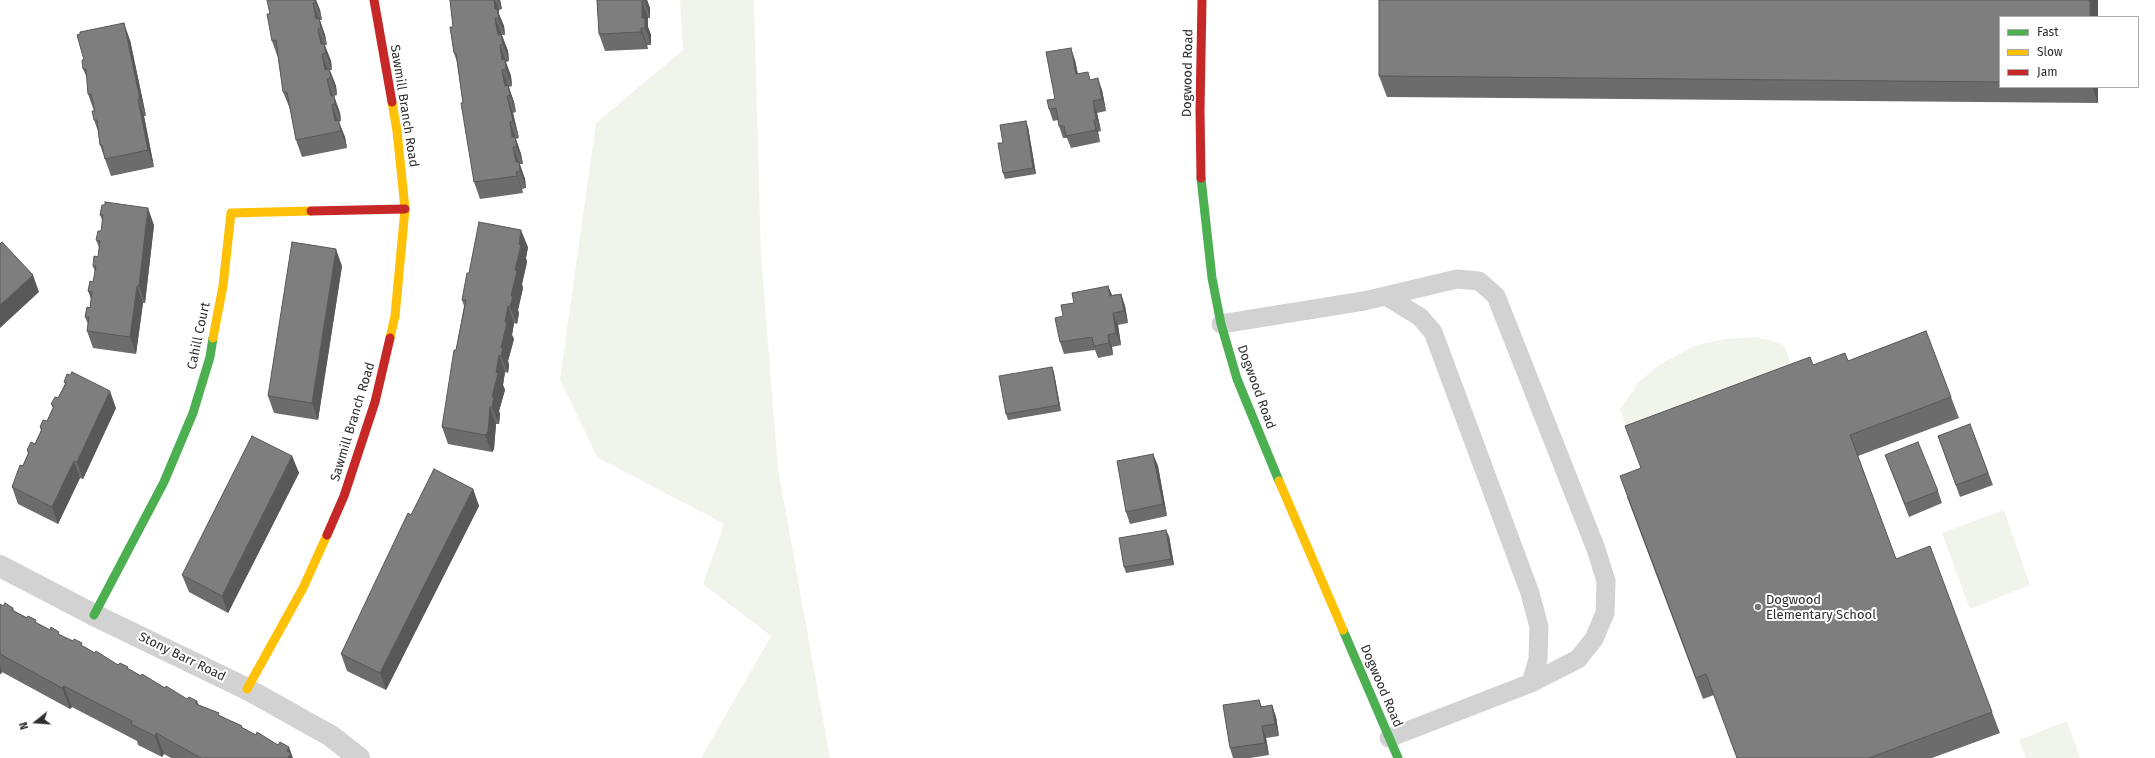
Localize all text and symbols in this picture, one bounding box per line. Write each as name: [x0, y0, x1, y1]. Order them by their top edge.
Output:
legend: [1999, 16, 2139, 88]
text: Fast: [2037, 25, 2059, 39]
street label: Dogwood Road: [1179, 29, 1197, 117]
street label: Sawmill Branch Road: [387, 44, 421, 168]
text: Slow: [2037, 45, 2063, 59]
text: Jam: [2037, 65, 2057, 79]
street label: Cahill Court: [184, 301, 214, 371]
street label: Dogwood Road: [1234, 343, 1278, 431]
street label: Sawmill Branch Road: [327, 361, 379, 483]
place label: Dogwood Elementary School: [1766, 592, 1876, 623]
marker: Dogwood Elementary School: [1753, 602, 1763, 612]
street label: Stony Barr Road: [136, 629, 228, 685]
street label: Dogwood Road: [1357, 642, 1405, 730]
north arrow: [16, 702, 56, 742]
text: N: [17, 720, 31, 731]

